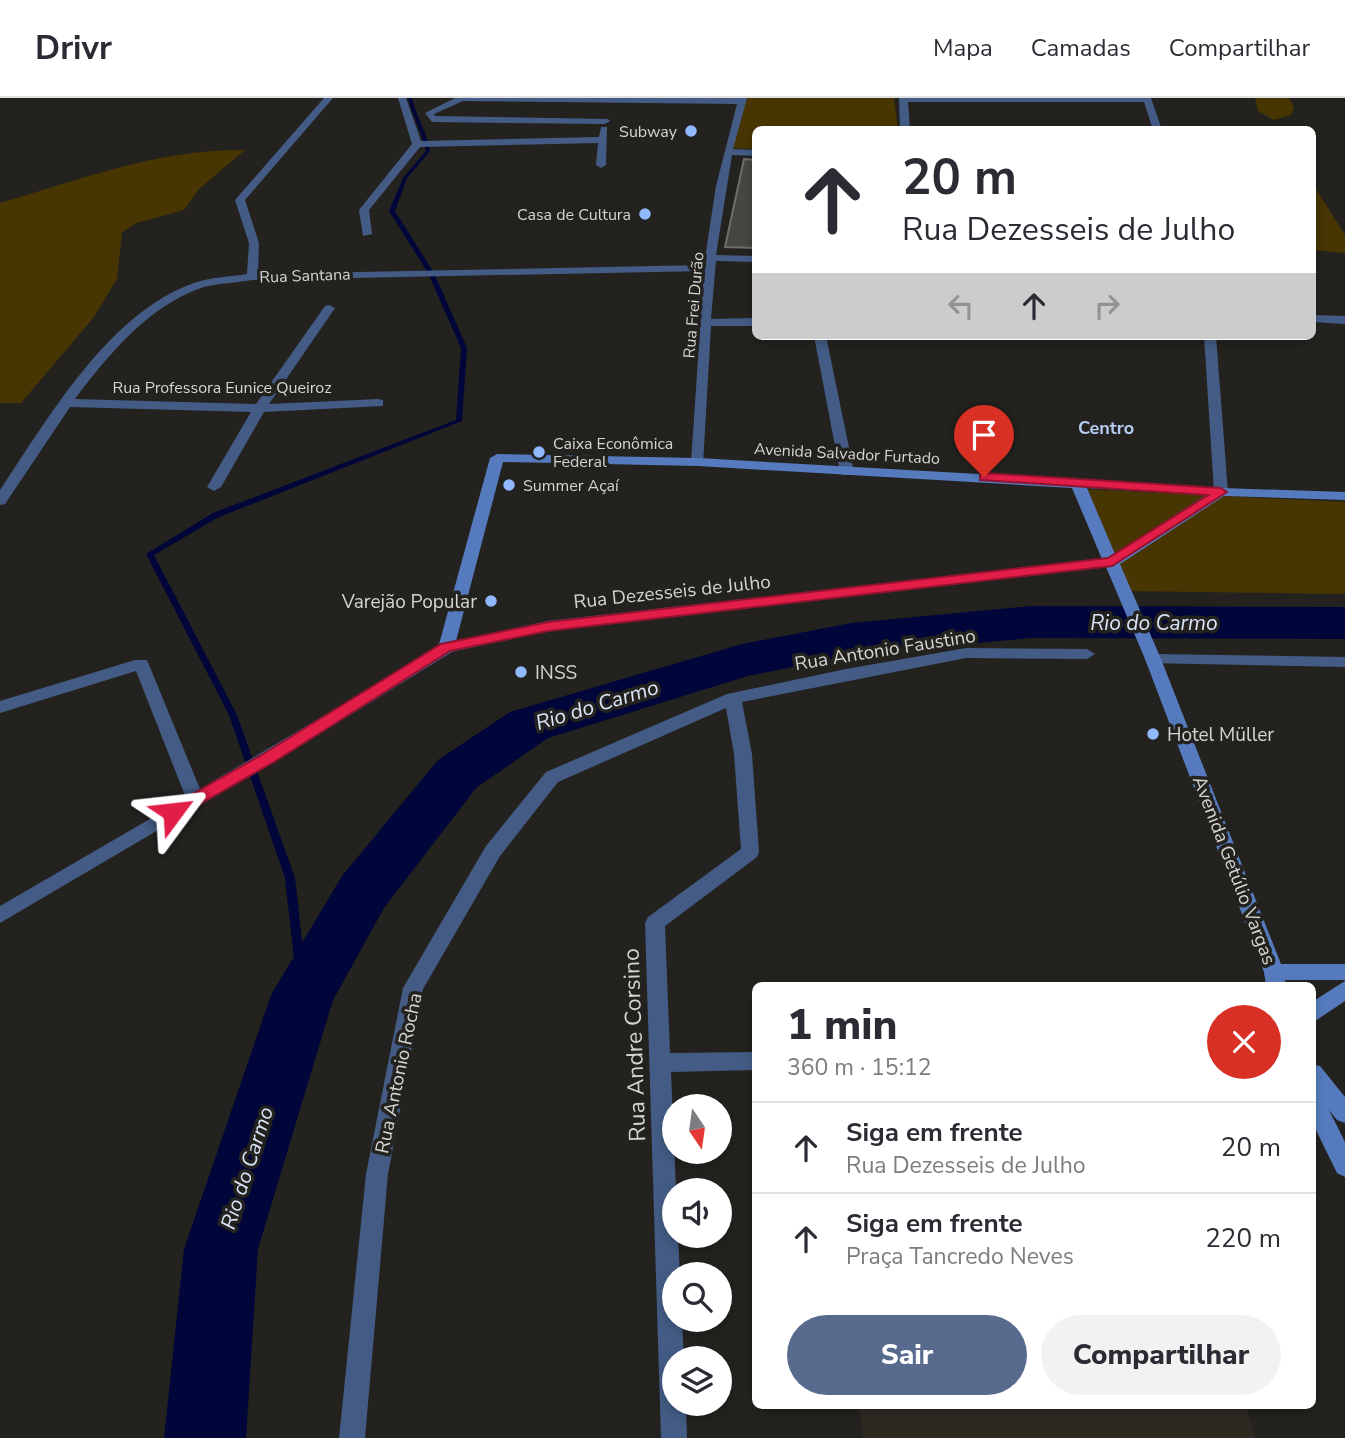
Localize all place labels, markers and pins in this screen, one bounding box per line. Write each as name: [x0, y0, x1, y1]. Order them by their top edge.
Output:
place label: Subway: [619, 121, 678, 143]
marker: Subway: [683, 123, 699, 139]
place label: Casa de Cultura: [517, 204, 631, 226]
marker: Casa de Cultura: [637, 206, 653, 222]
pin: [954, 405, 1014, 477]
place label: Caixa Econômica Federal: [553, 433, 673, 473]
marker: Caixa Econômica Federal: [531, 444, 547, 460]
place label: Summer Açaí: [523, 475, 620, 497]
marker: Summer Açaí: [501, 477, 517, 493]
place label: Varejão Popular: [341, 589, 477, 615]
marker: Varejão Popular: [483, 593, 499, 609]
place label: INSS: [535, 660, 577, 686]
marker: INSS: [513, 664, 529, 680]
place label: Hotel Müller: [1167, 722, 1274, 748]
marker: Hotel Müller: [1145, 726, 1161, 742]

